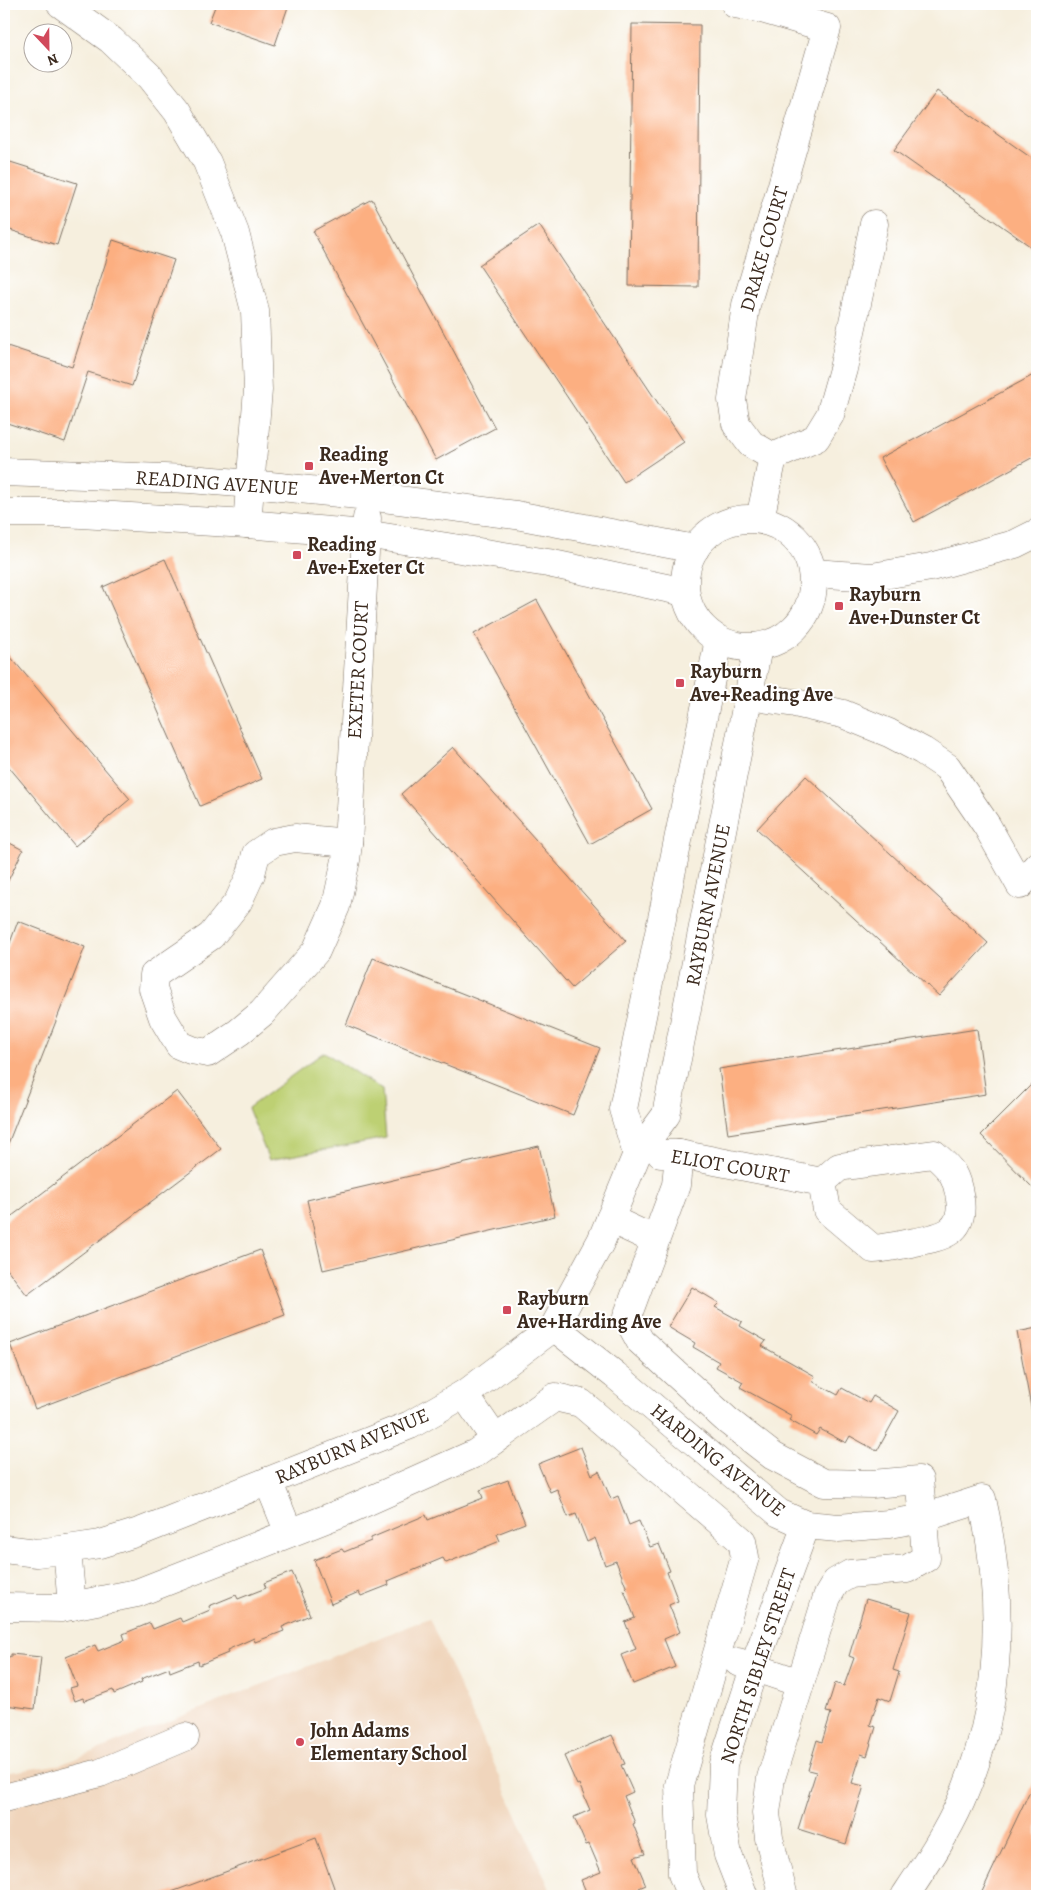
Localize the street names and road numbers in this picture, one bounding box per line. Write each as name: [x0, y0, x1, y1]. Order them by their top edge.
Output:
street label: DRAKE COURT: [733, 183, 795, 315]
street label: READING AVENUE: [135, 464, 299, 502]
street label: EXETER COURT: [341, 600, 375, 740]
street label: RAYBURN AVENUE: [679, 822, 737, 988]
street label: ELIOT COURT: [668, 1142, 792, 1190]
street label: HARDING AVENUE: [645, 1397, 791, 1523]
street label: RAYBURN AVENUE: [271, 1401, 433, 1491]
street label: NORTH SIBLEY STREET: [714, 1565, 802, 1767]

